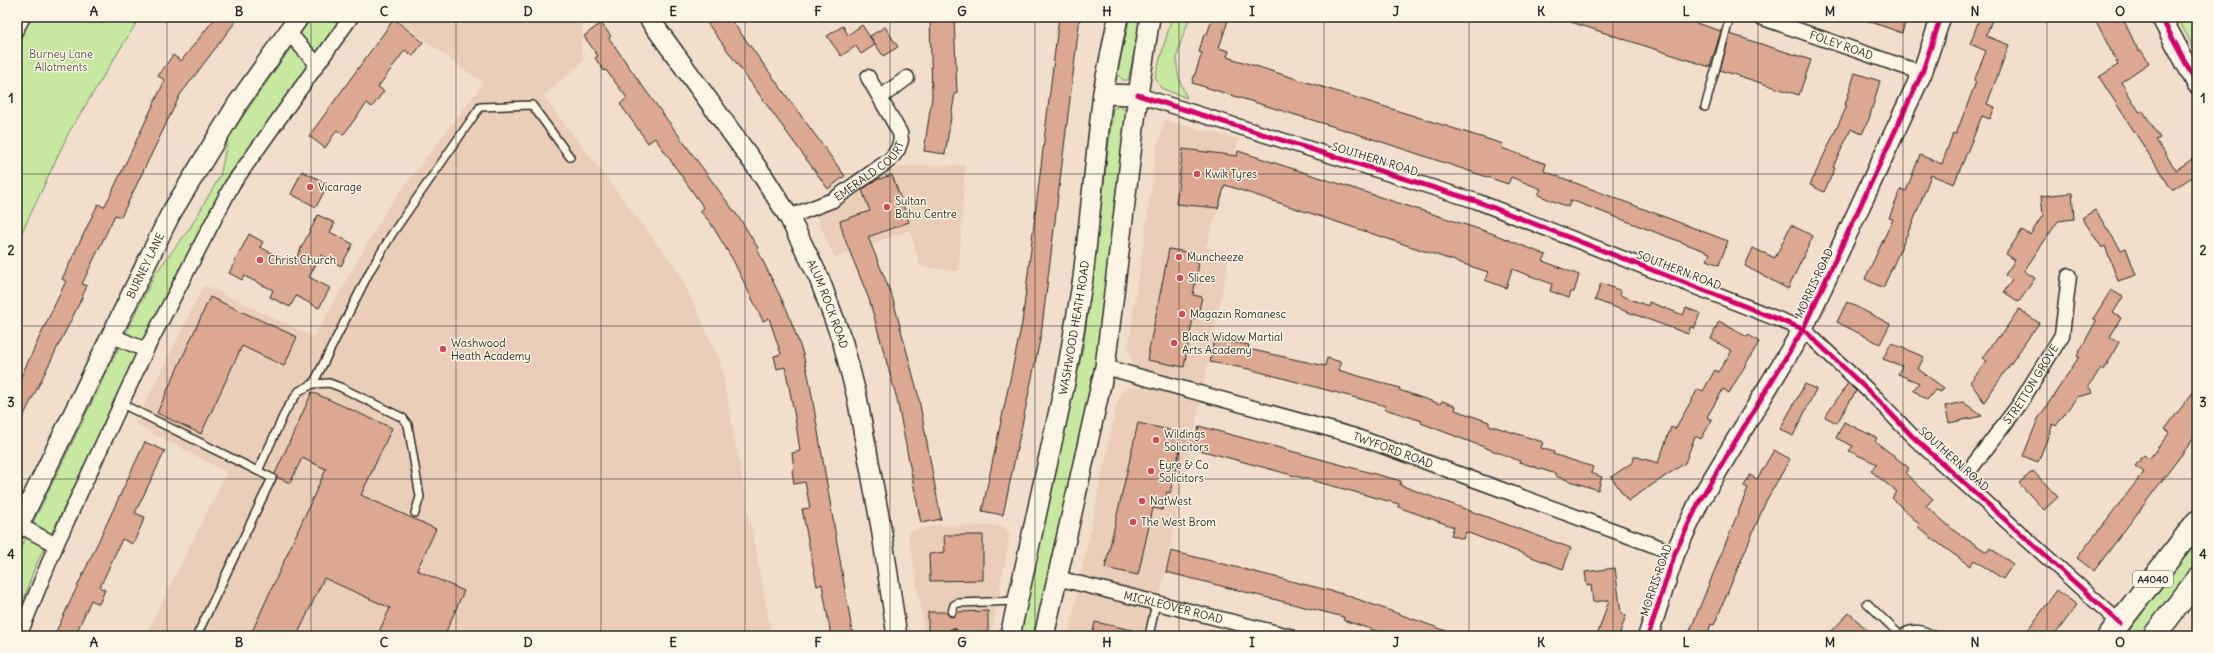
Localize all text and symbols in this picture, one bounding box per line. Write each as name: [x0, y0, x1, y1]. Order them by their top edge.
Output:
text: A: [90, 3, 99, 20]
text: B: [235, 3, 244, 20]
text: C: [380, 3, 389, 20]
text: D: [523, 3, 533, 20]
text: E: [669, 3, 677, 20]
text: F: [814, 3, 822, 20]
text: G: [957, 3, 967, 20]
text: H: [1102, 3, 1112, 20]
text: I: [1249, 3, 1255, 20]
text: J: [1393, 3, 1400, 20]
text: K: [1537, 3, 1546, 20]
text: L: [1682, 3, 1690, 20]
text: M: [1825, 3, 1835, 20]
text: N: [1971, 3, 1979, 20]
text: O: [2115, 3, 2125, 20]
street label: FOLEY ROAD: [1808, 28, 1875, 63]
park label: Burney Lane Allotments: [29, 47, 93, 74]
text: 1: [8, 90, 14, 107]
text: 1: [2200, 90, 2206, 107]
street label: EMERALD COURT: [831, 139, 907, 204]
street label: SOUTHERN ROAD: [1330, 139, 1420, 179]
place label: Kwik Tyres: [1205, 167, 1257, 181]
marker: Kwik Tyres: [1192, 169, 1202, 179]
place label: Vicarage: [318, 180, 362, 194]
marker: Vicarage: [305, 182, 315, 192]
place label: Sultan Bahu Centre: [895, 194, 957, 221]
marker: Sultan Bahu Centre: [882, 202, 892, 212]
street label: BURNEY LANE: [123, 230, 167, 301]
text: 2: [7, 242, 15, 259]
text: 2: [2199, 242, 2207, 259]
street label: MORRIS ROAD: [1792, 246, 1836, 320]
street label: SOUTHERN ROAD: [1635, 247, 1724, 293]
place label: Muncheeze: [1187, 250, 1244, 264]
marker: Muncheeze: [1174, 252, 1184, 262]
place label: Christ Church: [268, 253, 336, 267]
marker: Christ Church: [255, 255, 265, 265]
street label: ALUM ROCK ROAD: [804, 257, 851, 350]
street label: WASHWOOD HEATH ROAD: [1056, 260, 1092, 396]
place label: Slices: [1188, 271, 1215, 285]
marker: Slices: [1175, 273, 1185, 283]
place label: Magazin Romanesc: [1190, 307, 1287, 321]
marker: Magazin Romanesc: [1177, 309, 1187, 319]
place label: Black Widow Martial Arts Academy: [1182, 330, 1283, 357]
place label: Washwood Heath Academy: [451, 336, 531, 363]
marker: Black Widow Martial Arts Academy: [1169, 338, 1179, 348]
street label: STRETTON GROVE: [2000, 342, 2062, 427]
marker: Washwood Heath Academy: [438, 344, 448, 354]
text: 3: [7, 394, 15, 411]
text: 3: [2199, 394, 2207, 411]
street label: SOUTHERN ROAD: [1916, 424, 1992, 494]
place label: Wildings Solicitors: [1164, 427, 1209, 454]
street label: TWYFORD ROAD: [1351, 429, 1435, 471]
marker: Wildings Solicitors: [1151, 435, 1161, 445]
place label: Eyre & Co Solicitors: [1159, 458, 1209, 485]
marker: Eyre & Co Solicitors: [1146, 466, 1156, 476]
place label: NatWest: [1150, 494, 1192, 508]
marker: NatWest: [1137, 496, 1147, 506]
place label: The West Brom: [1141, 515, 1216, 529]
marker: The West Brom: [1128, 517, 1138, 527]
street label: MORRIS ROAD: [1637, 542, 1675, 618]
text: 4: [7, 546, 15, 563]
text: 4: [2199, 546, 2207, 563]
road number: A4040: [2133, 571, 2173, 587]
street label: MICKLEOVER ROAD: [1122, 588, 1225, 626]
text: A: [90, 634, 99, 651]
text: B: [235, 634, 244, 651]
text: C: [380, 634, 389, 651]
text: D: [523, 634, 533, 651]
text: E: [669, 634, 677, 651]
text: F: [814, 634, 822, 651]
text: G: [957, 634, 967, 651]
text: H: [1102, 634, 1112, 651]
text: I: [1249, 634, 1255, 651]
text: J: [1393, 634, 1400, 651]
text: K: [1537, 634, 1546, 651]
text: L: [1682, 634, 1690, 651]
text: M: [1825, 634, 1835, 651]
text: N: [1971, 634, 1979, 651]
text: O: [2115, 634, 2125, 651]

